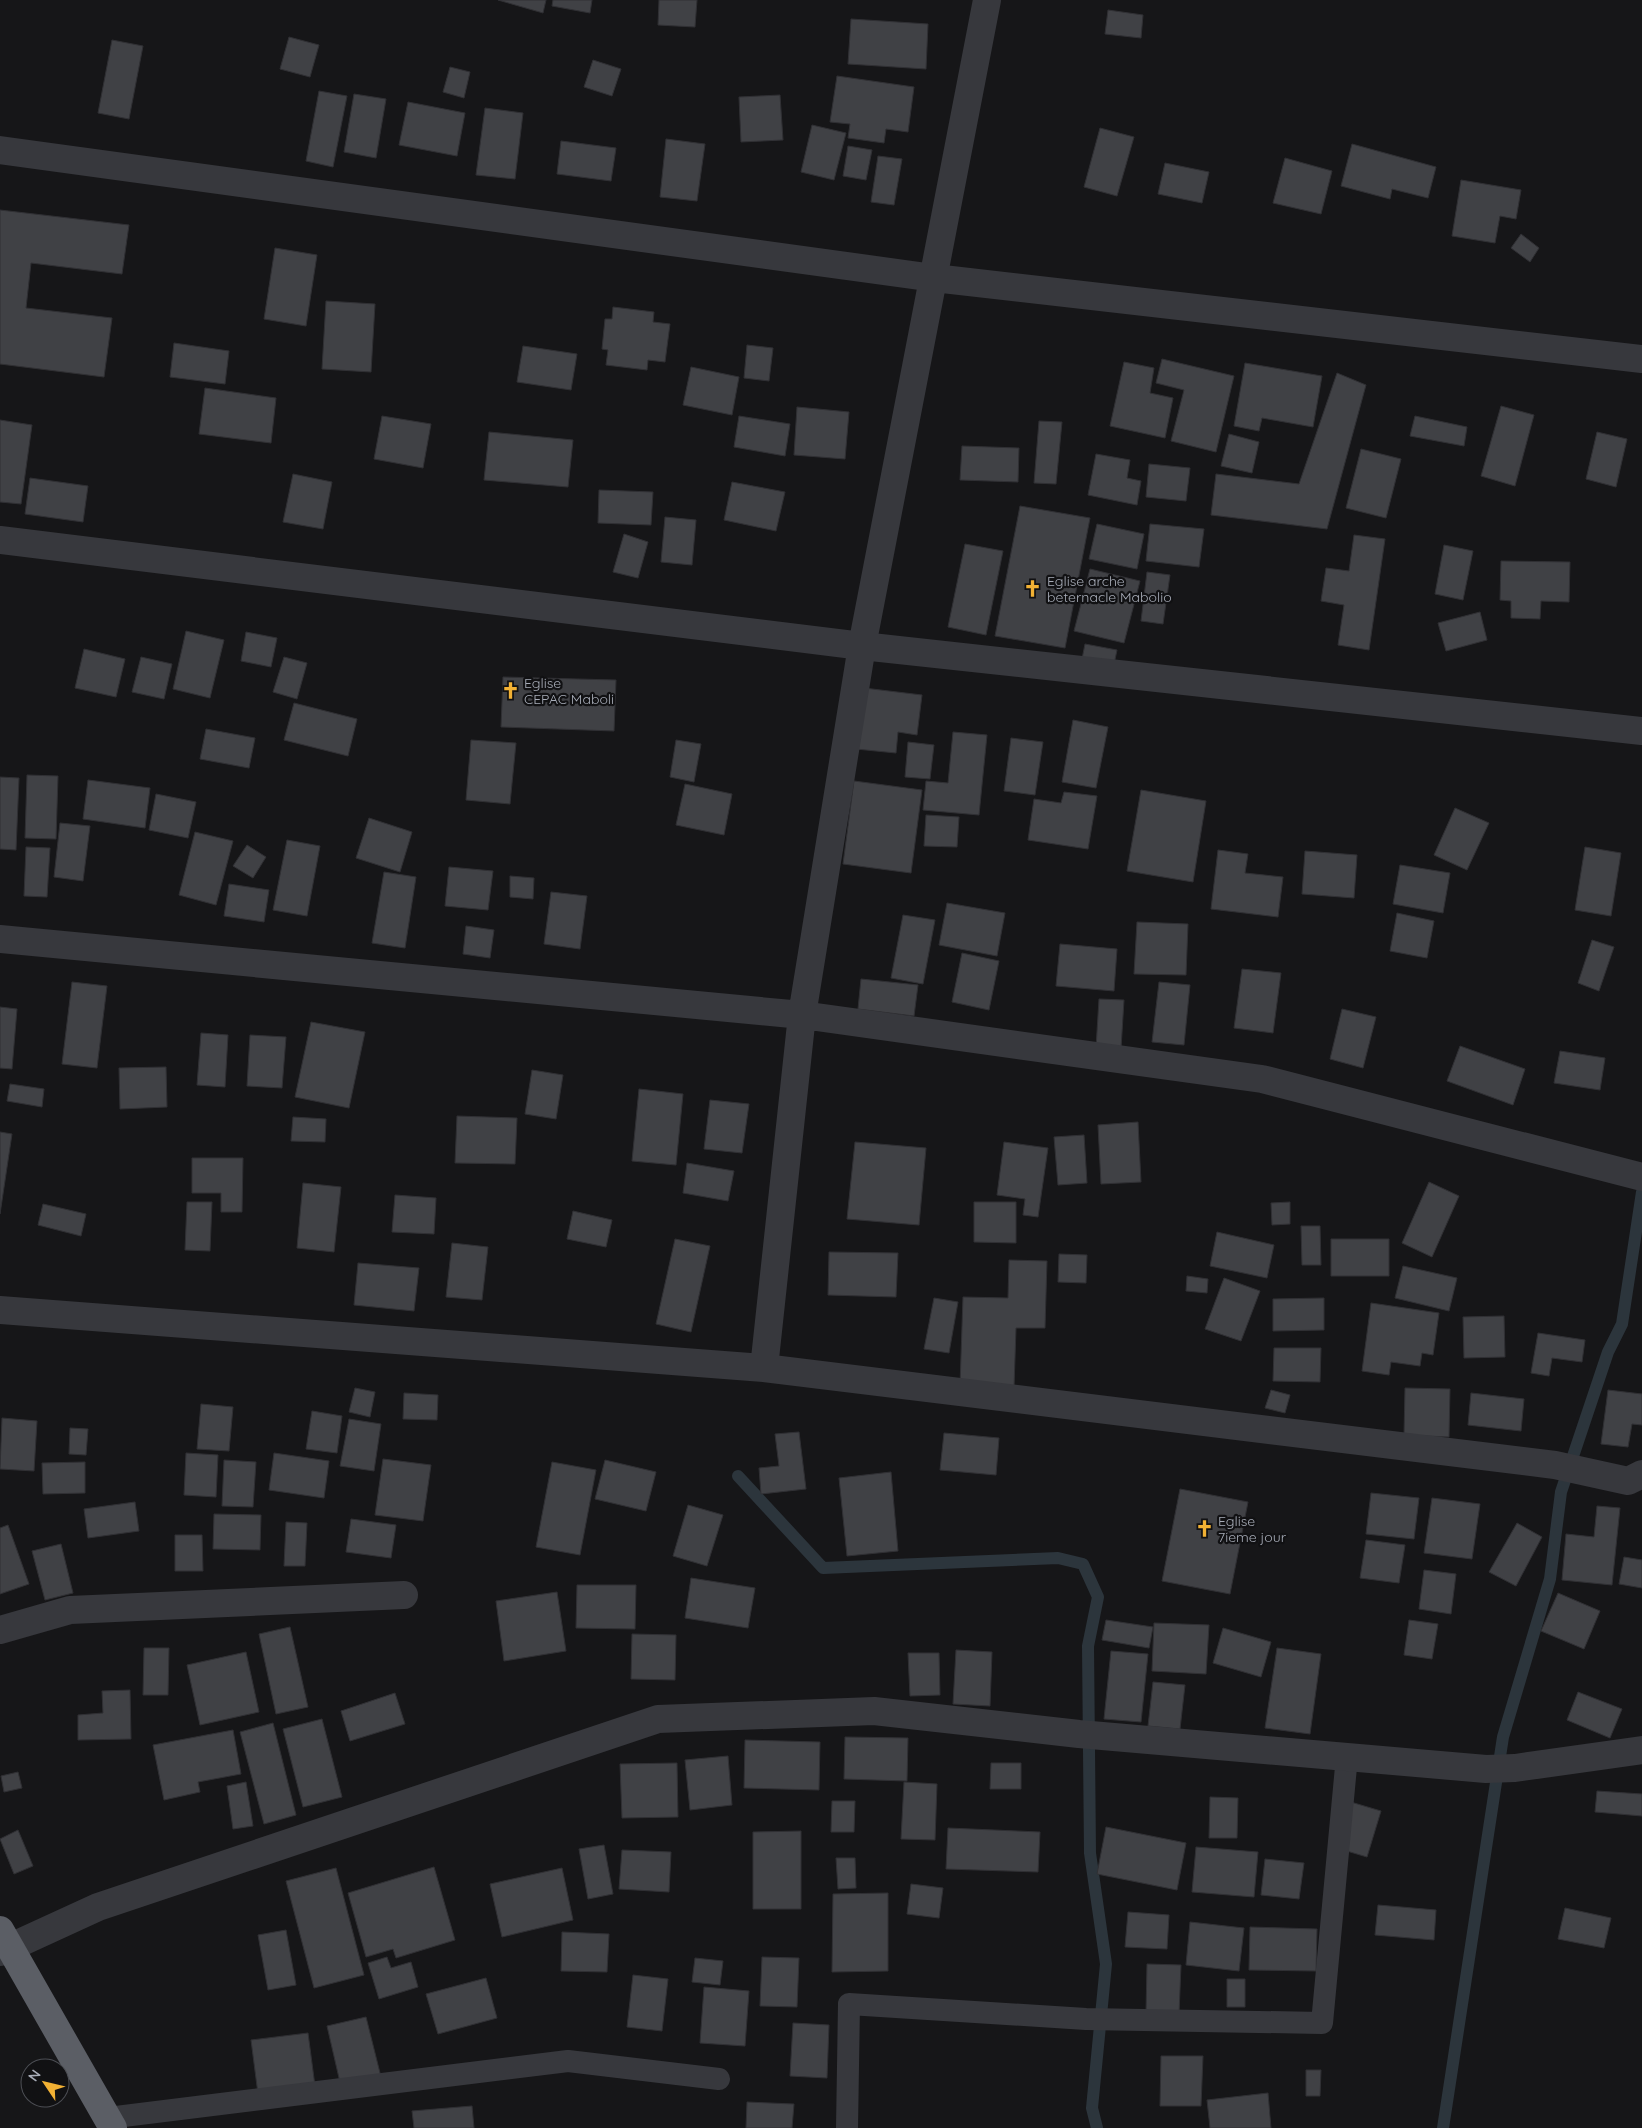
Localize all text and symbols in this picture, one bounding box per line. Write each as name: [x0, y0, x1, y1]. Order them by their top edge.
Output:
place label: Eglise arche beternacle Mabolio: [1047, 572, 1172, 606]
church icon: Eglise arche beternacle Mabolio: [1023, 579, 1043, 599]
place label: Eglise CEPAC Maboli: [524, 674, 614, 708]
church icon: Eglise CEPAC Maboli: [500, 681, 520, 701]
place label: Eglise 7ieme jour: [1218, 1512, 1287, 1546]
church icon: Eglise 7ieme jour: [1194, 1519, 1214, 1539]
north arrow: [20, 2058, 70, 2108]
text: N: [24, 2066, 45, 2085]

